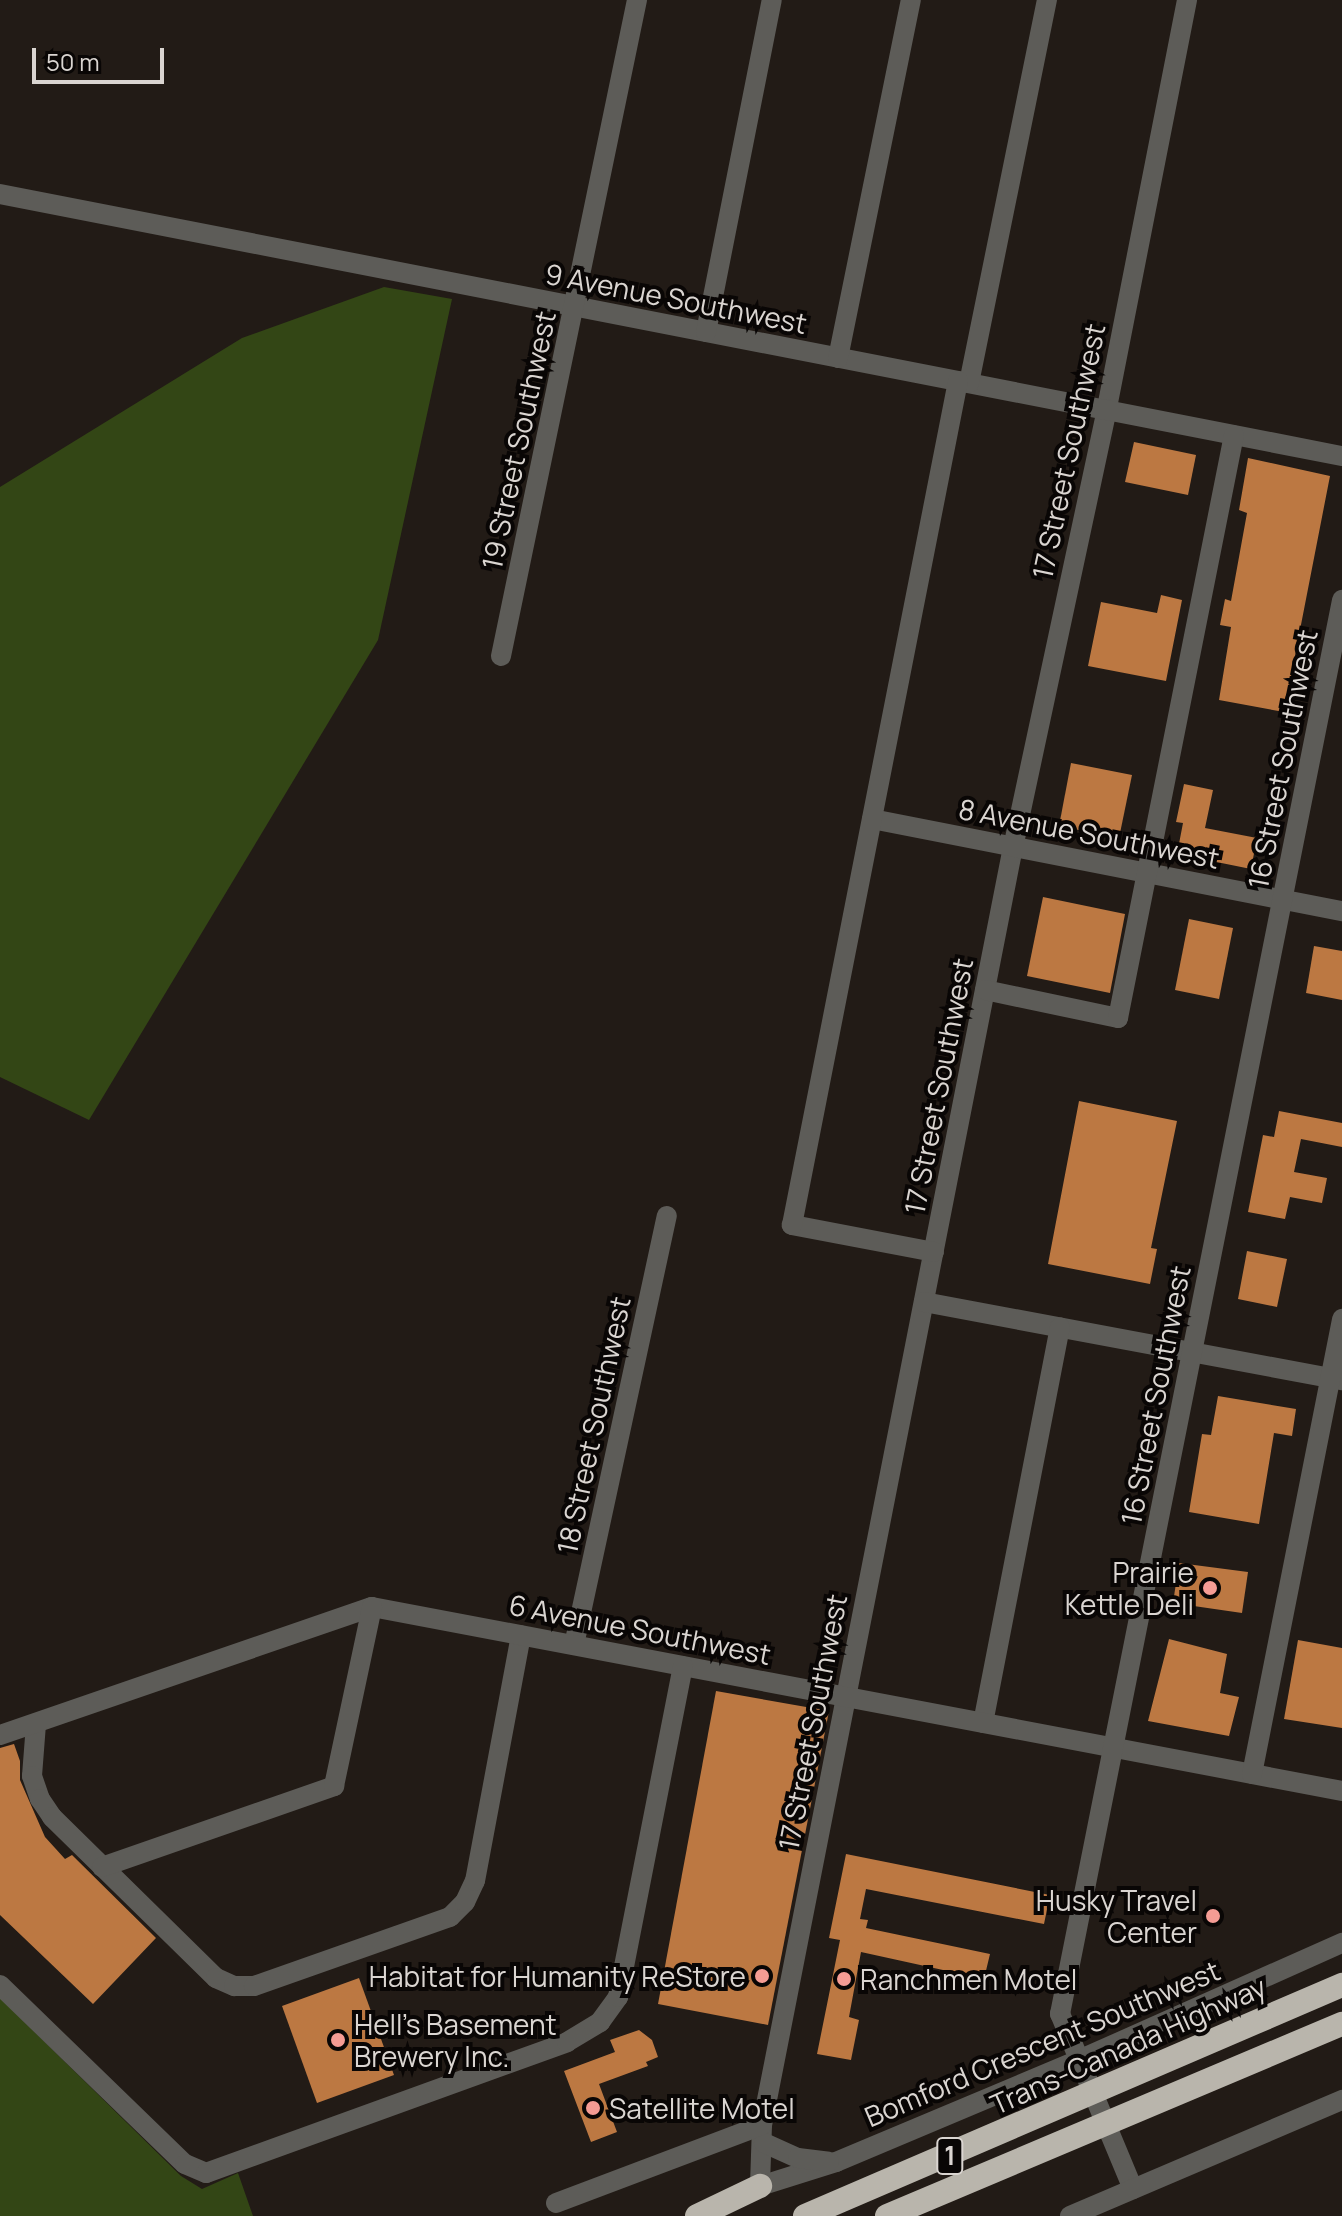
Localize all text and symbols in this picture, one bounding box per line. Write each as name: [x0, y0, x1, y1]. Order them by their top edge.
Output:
scale bar: [36, 32, 168, 82]
text: 50 m: [46, 45, 100, 78]
street label: 9 Avenue Southwest: [542, 256, 810, 340]
street label: 19 Street Southwest: [474, 308, 562, 572]
street label: 17 Street Southwest: [1025, 320, 1111, 582]
street label: 16 Street Southwest: [1240, 627, 1324, 891]
street label: 8 Avenue Southwest: [956, 791, 1222, 875]
street label: 17 Street Southwest: [897, 955, 979, 1217]
street label: 16 Street Southwest: [1113, 1263, 1197, 1527]
street label: 18 Street Southwest: [549, 1293, 637, 1557]
place label: Prairie Kettle Deli: [1065, 1555, 1194, 1621]
marker: Prairie Kettle Deli: [1201, 1579, 1219, 1597]
street label: 6 Avenue Southwest: [506, 1587, 774, 1671]
street label: 17 Street Southwest: [771, 1591, 853, 1853]
place label: Husky Travel Center: [1036, 1883, 1197, 1949]
marker: Husky Travel Center: [1204, 1907, 1222, 1925]
street label: Bomford Crescent Southwest: [859, 1953, 1225, 2133]
place label: Habitat for Humanity ReStore: [369, 1959, 746, 1993]
place label: Ranchmen Motel: [860, 1962, 1077, 1996]
marker: Habitat for Humanity ReStore: [753, 1967, 771, 1985]
street label: Trans-Canada Highway: [985, 1969, 1271, 2121]
marker: Ranchmen Motel: [835, 1970, 853, 1988]
place label: Hell's Basement Brewery Inc.: [354, 2007, 557, 2073]
marker: Hell's Basement Brewery Inc.: [329, 2031, 347, 2049]
place label: Satellite Motel: [609, 2091, 795, 2125]
marker: Satellite Motel: [584, 2099, 602, 2117]
road number: 1: [936, 2134, 964, 2178]

